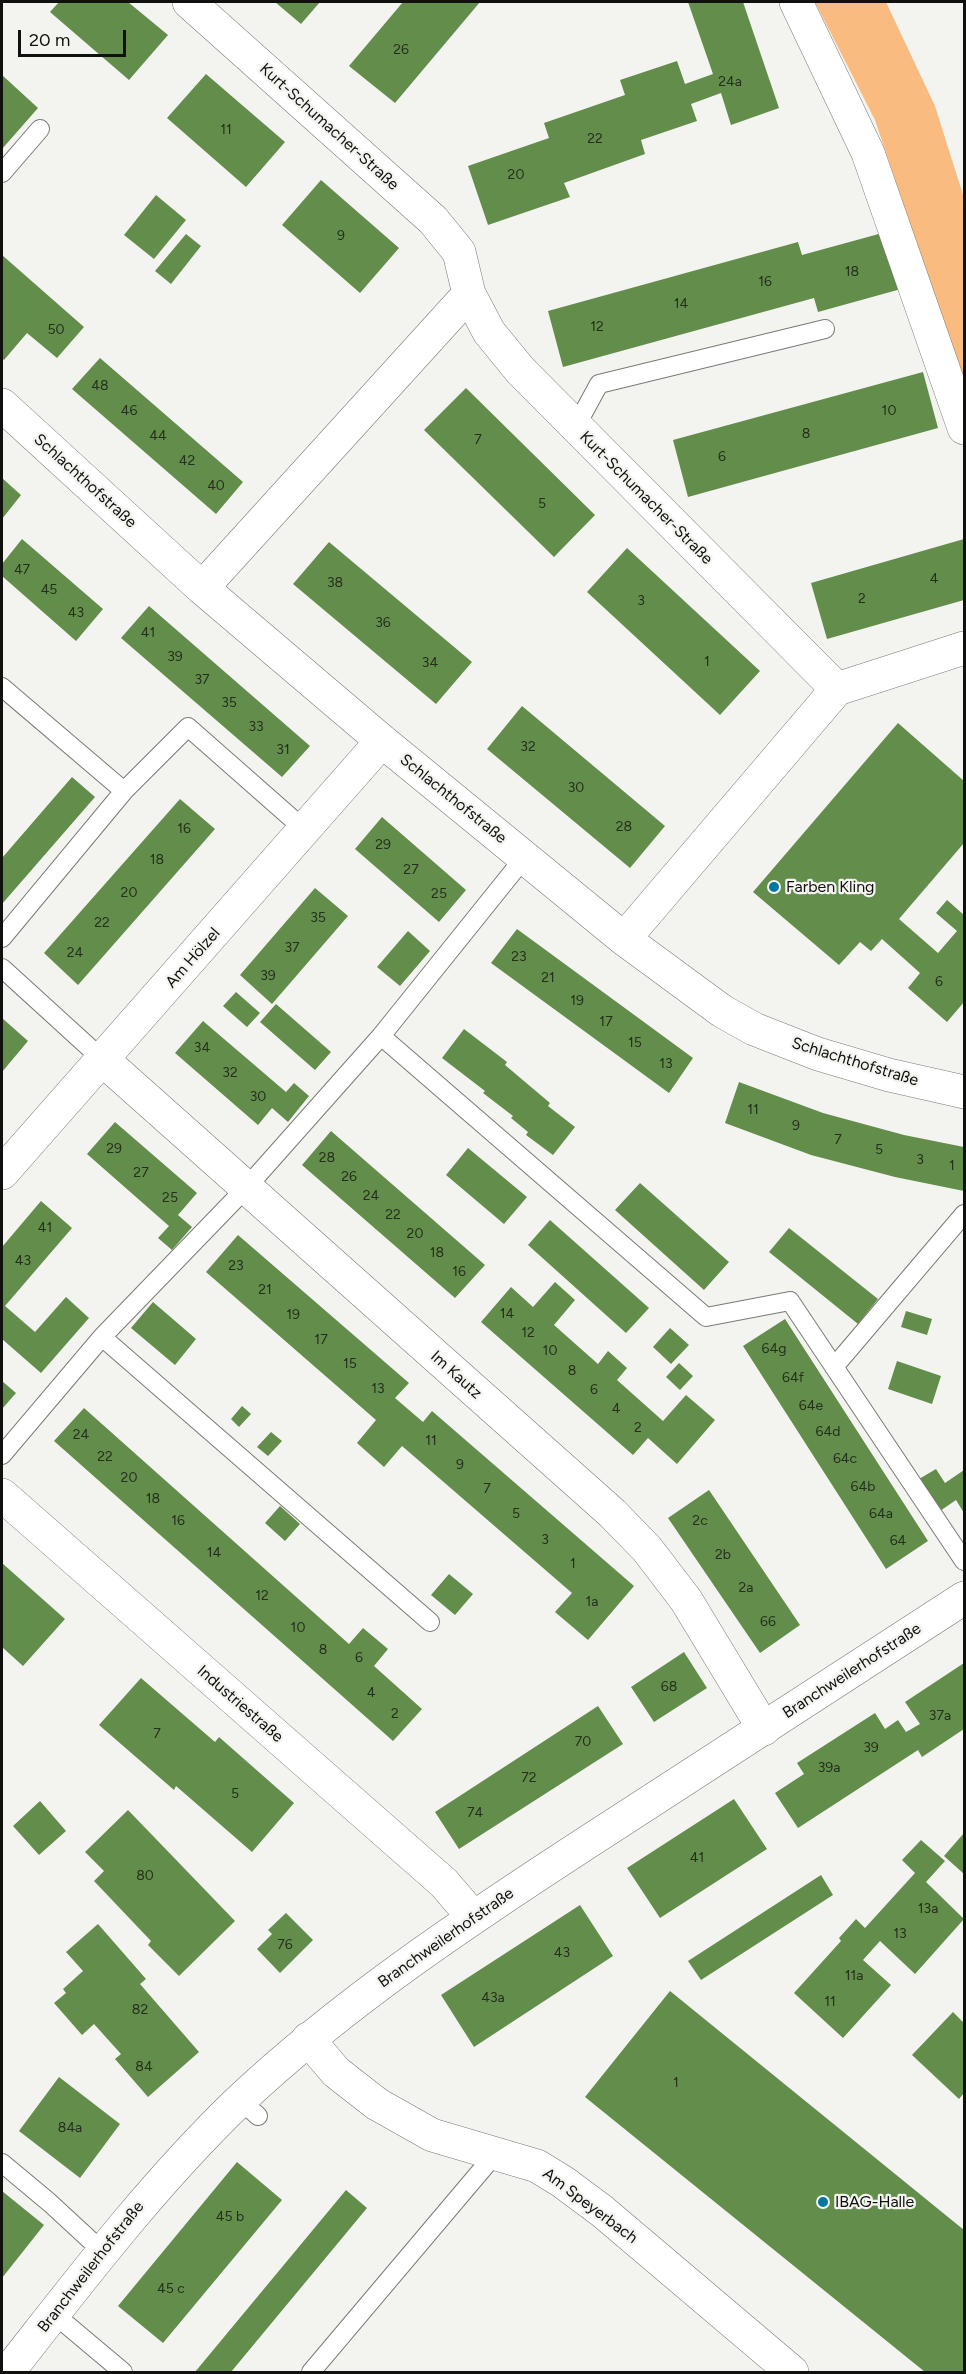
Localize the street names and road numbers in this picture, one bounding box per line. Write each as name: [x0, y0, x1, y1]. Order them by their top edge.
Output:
street label: Kurt-Schumacher-Straße: [256, 59, 402, 195]
street label: Kurt-Schumacher-Straße: [575, 427, 717, 569]
street label: Schlachthofstraße: [30, 430, 140, 532]
street label: Schlachthofstraße: [396, 750, 510, 848]
street label: Am Hölzel: [162, 924, 224, 992]
street label: Schlachthofstraße: [789, 1034, 921, 1090]
street label: Im Kautz: [426, 1347, 486, 1403]
street label: Branchweilerhofstraße: [779, 1619, 925, 1723]
street label: Industriestraße: [193, 1661, 287, 1747]
street label: Branchweilerhofstraße: [374, 1884, 518, 1992]
street label: Am Speyerbach: [539, 2164, 641, 2248]
street label: Branchweilerhofstraße: [34, 2198, 148, 2336]

